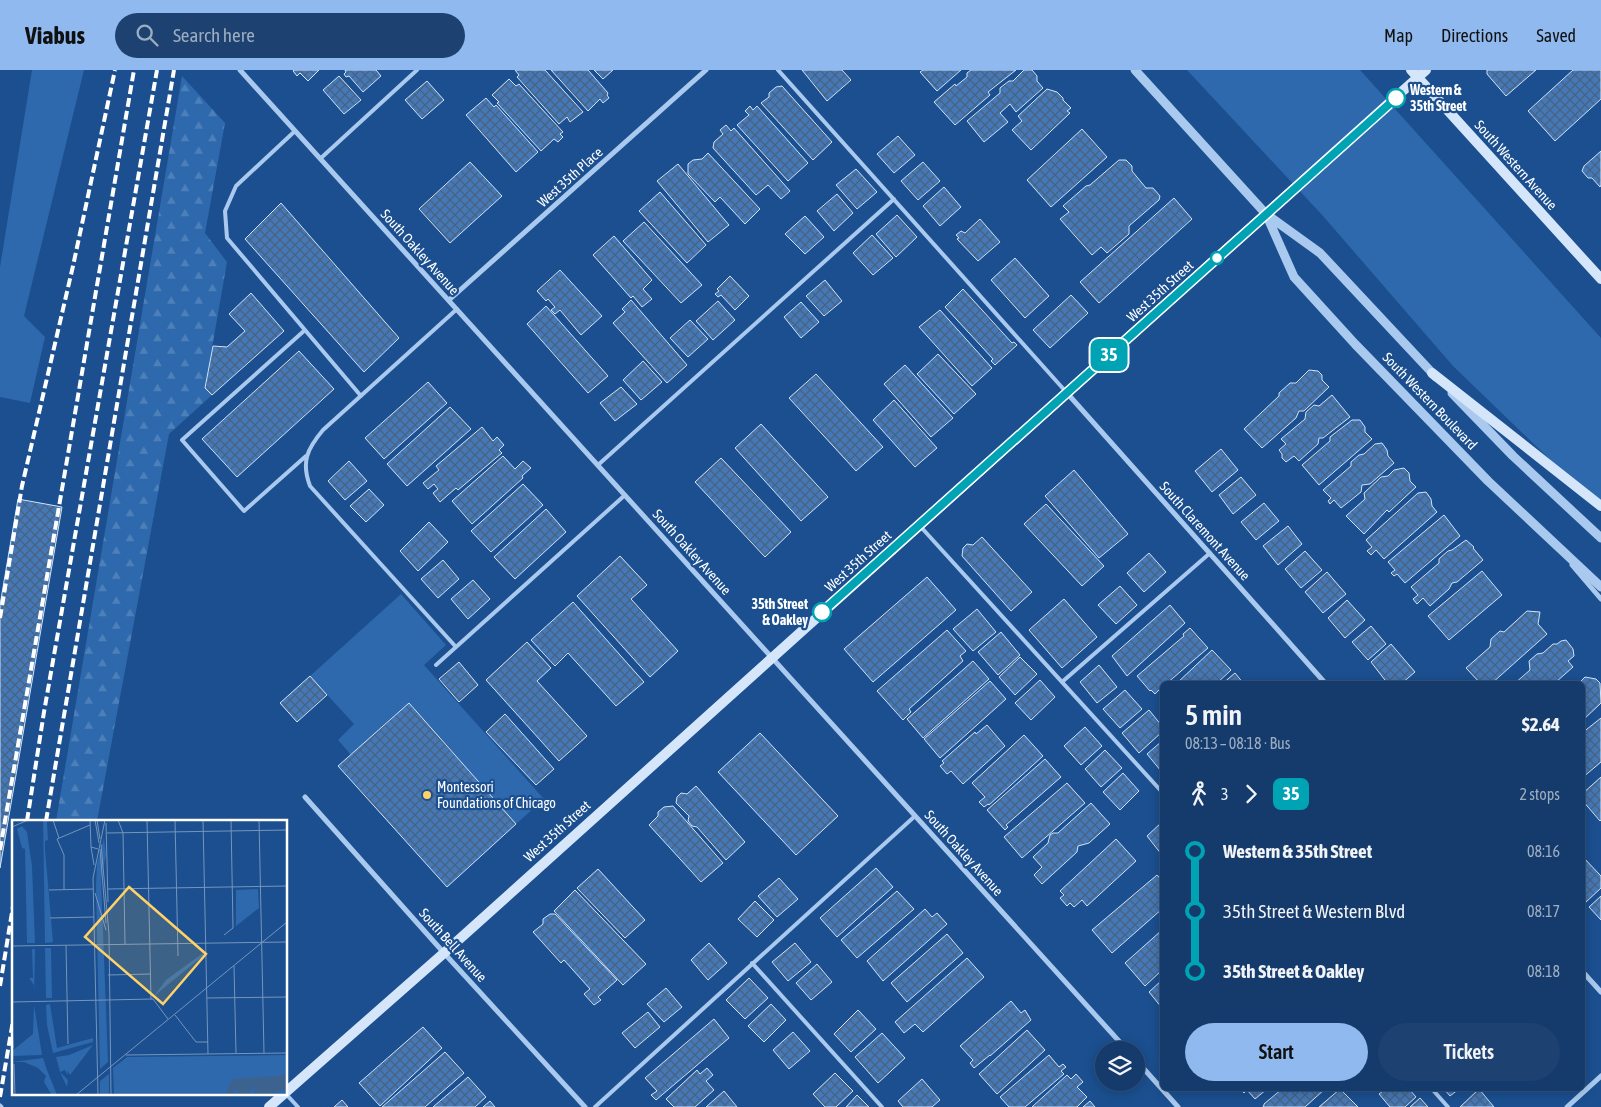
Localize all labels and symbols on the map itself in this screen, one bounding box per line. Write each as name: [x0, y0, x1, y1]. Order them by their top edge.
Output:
place label: Western & 35th Street: [1409, 82, 1467, 114]
marker: Western & 35th Street: [1386, 88, 1406, 108]
street label: South Western Avenue: [1472, 117, 1560, 213]
street label: West 35th Place: [534, 144, 606, 210]
street label: South Oakley Avenue: [378, 206, 462, 298]
unlabelled marker: [1210, 251, 1224, 265]
street label: West 35th Street: [1124, 257, 1196, 325]
line badge: 35: [1086, 339, 1132, 371]
street label: South Western Boulevard: [1380, 349, 1480, 453]
street label: South Claremont Avenue: [1157, 478, 1253, 584]
street label: South Oakley Avenue: [650, 506, 734, 598]
street label: West 35th Street: [822, 527, 894, 595]
place label: 35th Street & Oakley: [751, 596, 808, 628]
marker: 35th Street & Oakley: [812, 602, 832, 622]
place label: Montessori Foundations of Chicago: [437, 779, 556, 811]
marker: Montessori Foundations of Chicago: [421, 789, 433, 801]
street label: West 35th Street: [521, 797, 593, 865]
street label: South Oakley Avenue: [922, 807, 1006, 899]
inset map: [12, 820, 288, 1094]
street label: South Bell Avenue: [416, 905, 490, 985]

